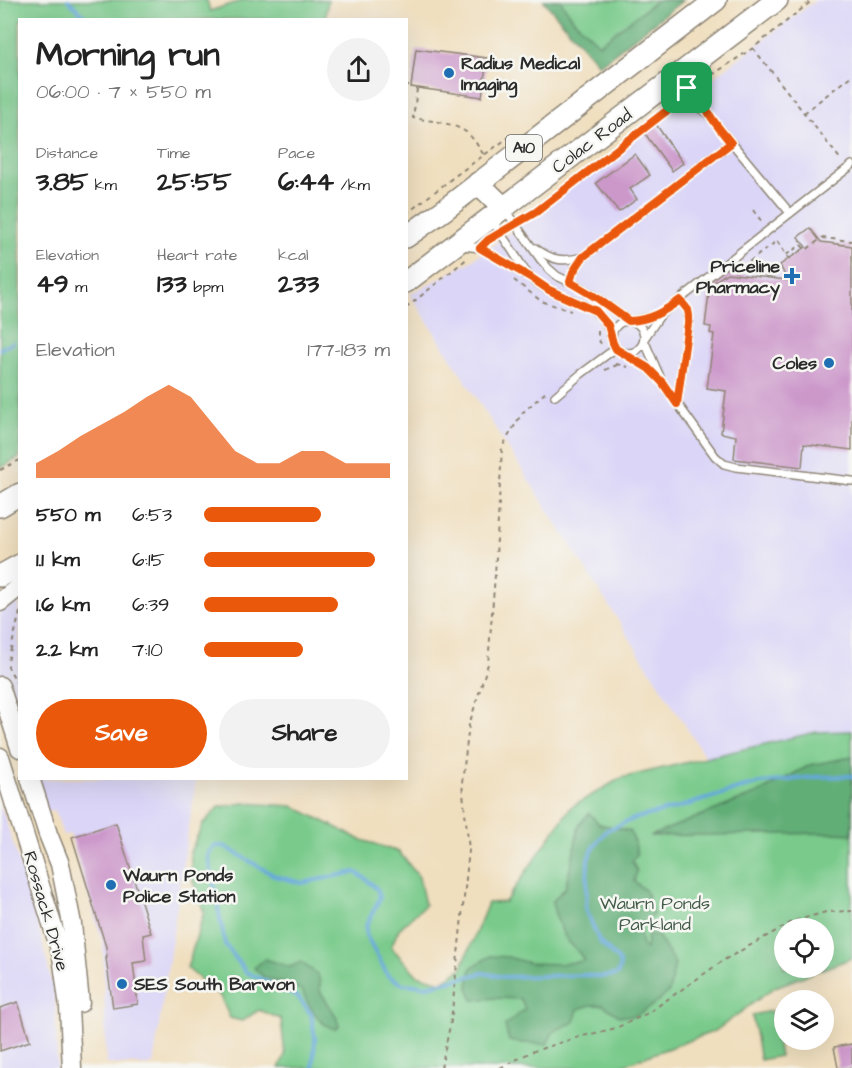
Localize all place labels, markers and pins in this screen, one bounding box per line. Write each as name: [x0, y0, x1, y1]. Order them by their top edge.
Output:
place label: Radius Medical Imaging: [461, 51, 580, 98]
pin: [661, 62, 712, 113]
marker: Radius Medical Imaging: [442, 66, 456, 80]
place label: Priceline Pharmacy: [696, 254, 780, 301]
marker: Priceline Pharmacy: [785, 269, 799, 283]
place label: Coles: [773, 351, 817, 376]
marker: Coles: [822, 356, 836, 370]
place label: Waurn Ponds Police Station: [122, 863, 236, 909]
marker: Waurn Ponds Police Station: [104, 878, 118, 892]
place label: SES South Barwon: [133, 972, 295, 997]
marker: SES South Barwon: [115, 977, 129, 991]

